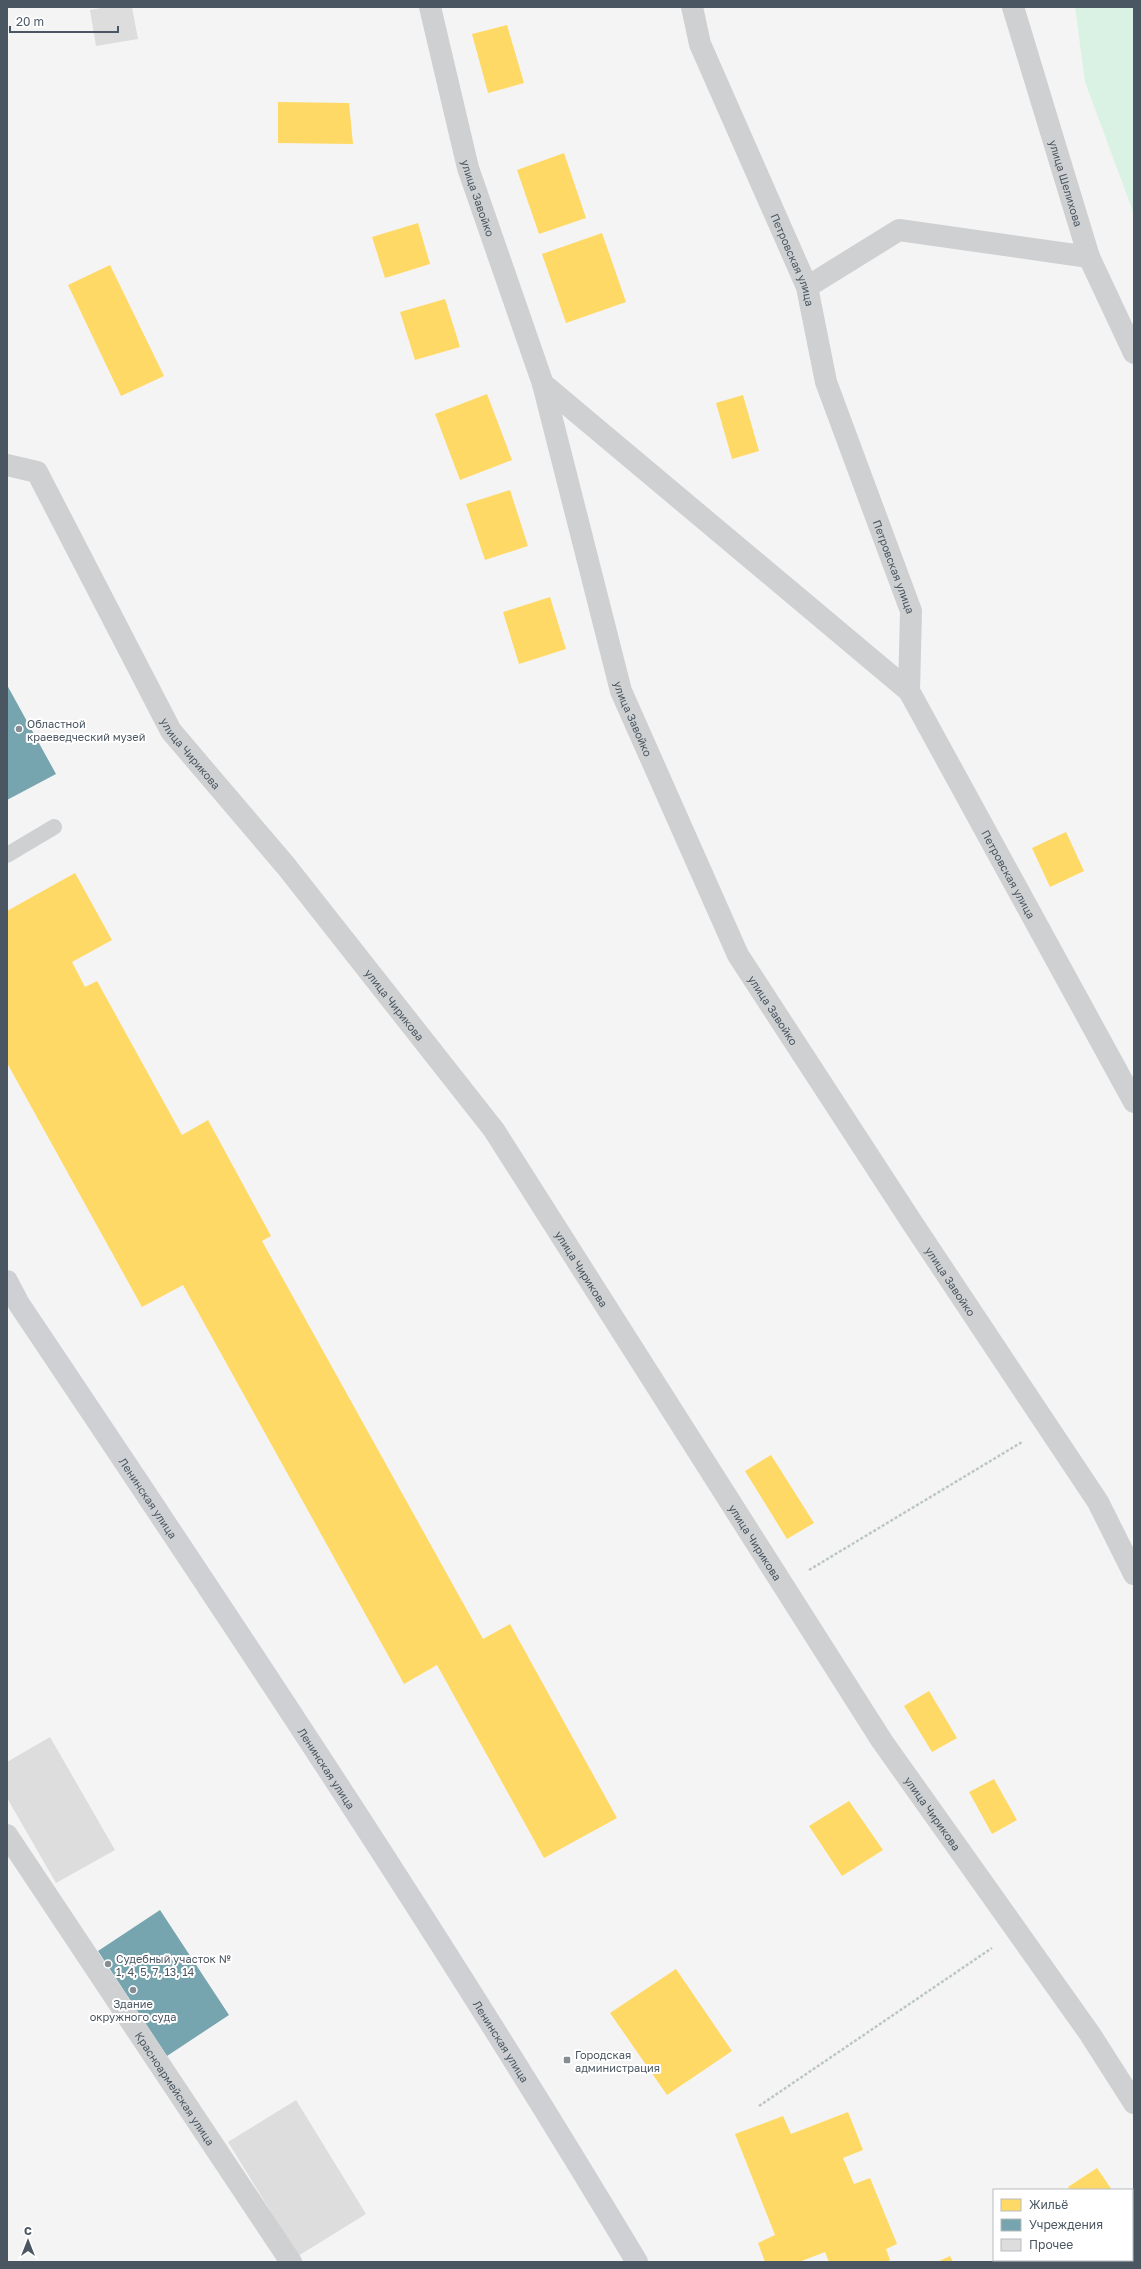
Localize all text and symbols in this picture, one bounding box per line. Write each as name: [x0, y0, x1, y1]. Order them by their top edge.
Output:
scale bar: [10, 8, 118, 34]
text: 20 m: [16, 14, 44, 29]
street label: улица Шелихова: [1047, 138, 1086, 228]
street label: улица Завойко: [460, 158, 498, 238]
street label: Петровская улица: [769, 211, 817, 307]
street label: Петровская улица: [871, 518, 918, 615]
street label: улица Завойко: [612, 680, 656, 758]
street label: улица Чирикова: [159, 715, 224, 791]
place label: Областной краеведческий музей: [27, 717, 145, 743]
marker: Областной краеведческий музей: [14, 724, 24, 734]
street label: Петровская улица: [980, 827, 1039, 921]
street label: улица Чирикова: [363, 966, 427, 1043]
street label: улица Завойко: [746, 973, 801, 1048]
street label: улица Чирикова: [553, 1228, 611, 1309]
street label: улица Завойко: [923, 1244, 979, 1319]
street label: Ленинская улица: [117, 1455, 180, 1540]
street label: улица Чирикова: [727, 1502, 785, 1583]
street label: Ленинская улица: [296, 1725, 358, 1811]
street label: улица Чирикова: [902, 1774, 964, 1853]
place label: Судебный участок № 1, 4, 5, 7, 13, 14: [116, 1952, 231, 1978]
marker: Судебный участок № 1, 4, 5, 7, 13, 14: [103, 1959, 113, 1969]
marker: Здание окружного суда: [128, 1985, 138, 1995]
place label: Здание окружного суда: [90, 1997, 176, 2023]
street label: Ленинская улица: [471, 1998, 532, 2084]
street label: Красноармейская улица: [133, 2029, 218, 2147]
place label: Городская администрация: [575, 2048, 660, 2074]
marker: Городская администрация: [562, 2055, 572, 2065]
legend: [993, 2189, 1133, 2261]
text: Жильё: [1029, 2197, 1068, 2212]
text: Учреждения: [1029, 2217, 1103, 2232]
north arrow: [8, 2221, 48, 2261]
text: С: [24, 2224, 32, 2237]
text: Прочее: [1029, 2237, 1073, 2252]

